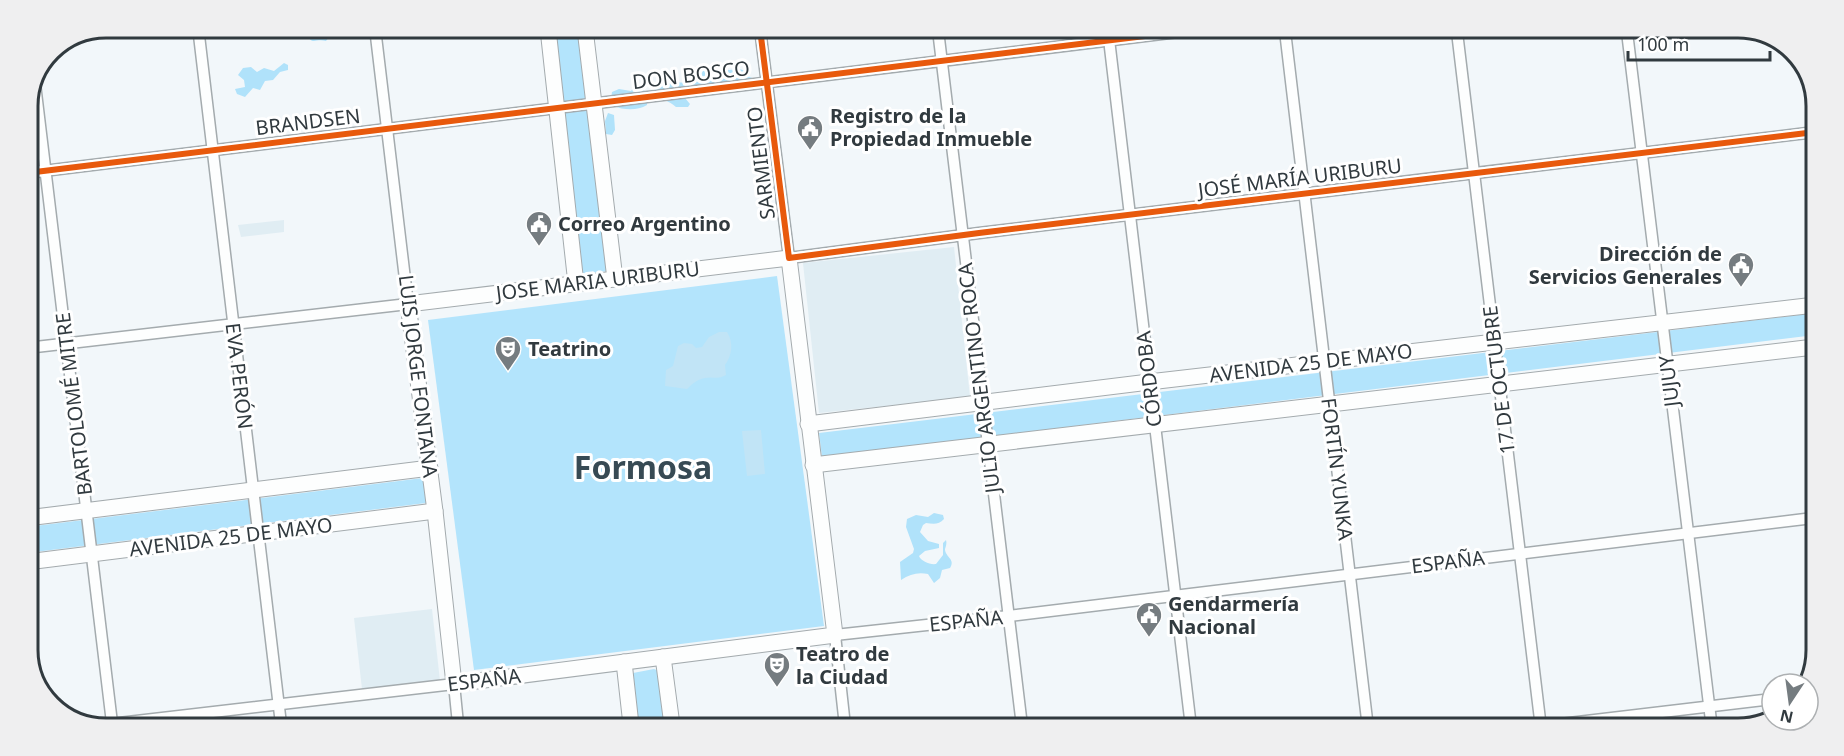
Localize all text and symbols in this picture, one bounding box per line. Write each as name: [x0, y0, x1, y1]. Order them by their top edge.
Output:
scale bar: [1628, 24, 1770, 62]
text: 100 m: [1637, 32, 1689, 56]
street label: DON BOSCO: [631, 54, 751, 95]
street label: BRANDSEN: [254, 102, 362, 141]
place label: Registro de la Propiedad Inmueble: [830, 102, 1032, 152]
street label: SARMIENTO: [740, 105, 781, 221]
public building icon: Registro de la Propiedad Inmueble: [795, 113, 825, 151]
street label: JOSÉ MARÍA URIBURU: [1195, 152, 1403, 204]
public building icon: Correo Argentino: [524, 209, 554, 247]
place label: Correo Argentino: [558, 210, 731, 237]
place label: Dirección de Servicios Generales: [1529, 240, 1722, 290]
public building icon: Dirección de Servicios Generales: [1726, 250, 1756, 288]
street label: JOSE MARIA URIBURU: [493, 255, 701, 307]
street label: JULIO ARGENTINO ROCA: [951, 261, 1006, 497]
street label: LUIS JORGE FONTANA: [393, 273, 444, 479]
street label: 17 DE OCTUBRE: [1476, 304, 1521, 456]
street label: BARTOLOMÉ MITRE: [49, 311, 98, 497]
street label: EVA PERÓN: [220, 321, 259, 431]
street label: CÓRDOBA: [1129, 329, 1168, 429]
theatre icon: Teatrino: [493, 334, 523, 372]
place label: Teatrino: [528, 335, 611, 362]
street label: AVENIDA 25 DE MAYO: [1208, 337, 1414, 388]
street label: JUJUY: [1652, 353, 1685, 410]
street label: FORTÍN YUNKA: [1315, 396, 1360, 542]
district label: Formosa: [574, 445, 712, 488]
street label: AVENIDA 25 DE MAYO: [128, 511, 334, 562]
street label: ESPAÑA: [1410, 544, 1487, 579]
place label: Gendarmería Nacional: [1168, 590, 1299, 640]
public building icon: Gendarmería Nacional: [1134, 600, 1164, 638]
street label: ESPAÑA: [928, 603, 1004, 638]
place label: Teatro de la Ciudad: [796, 640, 890, 690]
theatre icon: Teatro de la Ciudad: [762, 650, 792, 688]
street label: ESPAÑA: [446, 662, 523, 697]
north arrow: [1760, 672, 1820, 732]
text: N: [1778, 704, 1795, 729]

